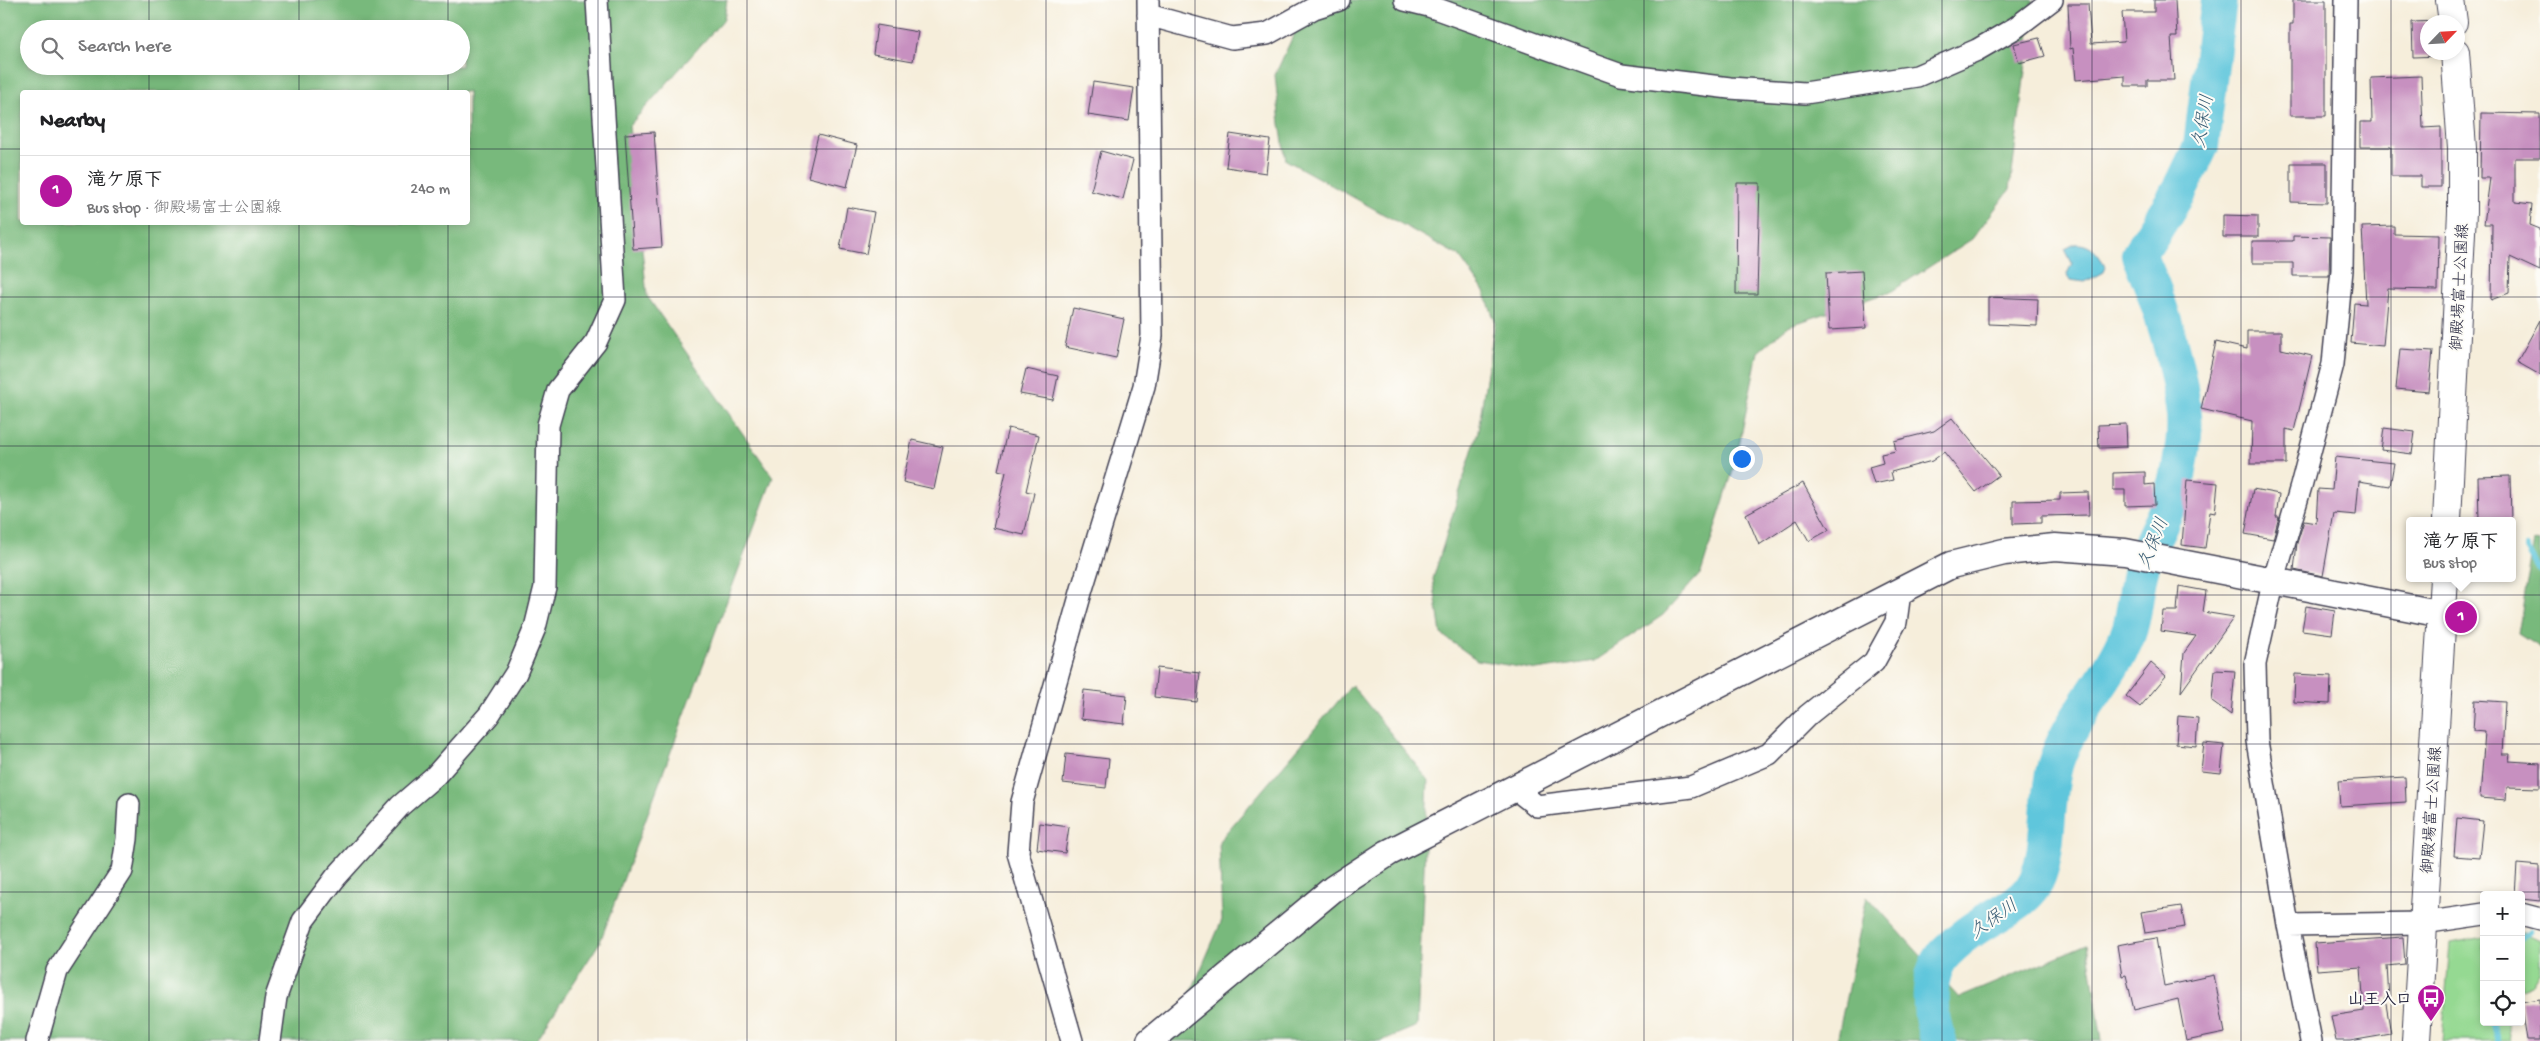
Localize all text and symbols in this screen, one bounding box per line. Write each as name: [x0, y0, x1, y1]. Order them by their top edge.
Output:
north arrow: [2420, 15, 2465, 60]
search box: [20, 20, 470, 75]
icon: search: [38, 34, 66, 62]
text: Search here: [78, 36, 172, 59]
water label: 久保川: [2188, 93, 2219, 150]
text: Nearby: [40, 110, 105, 135]
text: 滝ケ原下: [87, 170, 163, 193]
text: 1: [53, 181, 59, 200]
text: 240 m: [410, 181, 450, 200]
text: Bus stop · 御殿場富士公園線: [87, 200, 282, 219]
street label: 御殿場富士公園線: [2447, 223, 2474, 352]
your location: [1729, 446, 1755, 472]
water label: 久保川: [2134, 515, 2174, 573]
popup: [2406, 517, 2516, 582]
text: 滝ケ原下: [2423, 532, 2499, 555]
text: Bus stop: [2423, 555, 2477, 574]
pin: 1: [2445, 598, 2477, 636]
street label: 御殿場富士公園線: [2418, 746, 2447, 875]
map controls: [2480, 891, 2525, 1026]
button: +: [2480, 891, 2525, 936]
water label: 久保川: [1966, 895, 2023, 944]
button: −: [2480, 936, 2525, 981]
button: locate: [2480, 981, 2525, 1026]
bus stop icon: 山王入口: [2416, 983, 2446, 1022]
place label: 山王入口: [2348, 991, 2412, 1011]

